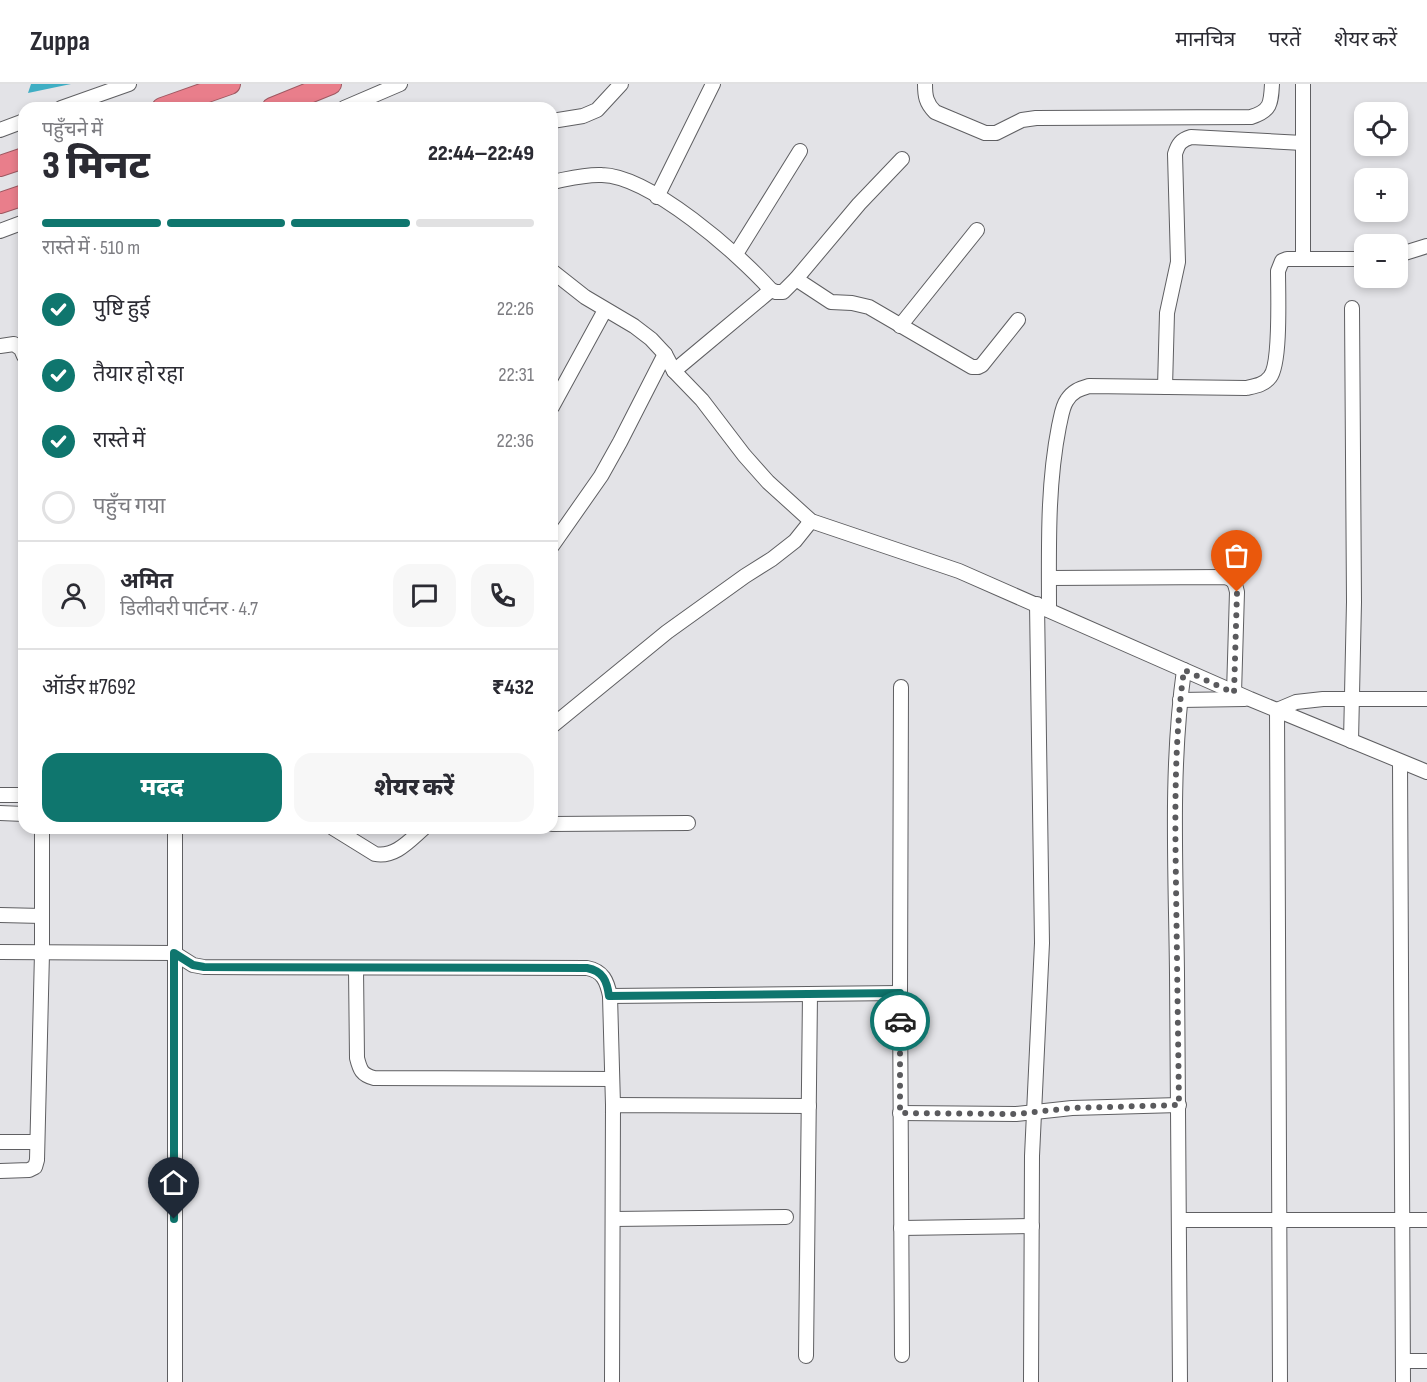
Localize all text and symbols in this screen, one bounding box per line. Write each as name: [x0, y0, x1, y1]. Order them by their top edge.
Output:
text: Zuppa: [30, 25, 90, 58]
text: मानचित्र: [1175, 27, 1235, 52]
text: परतें: [1268, 27, 1301, 52]
text: शेयर करें: [1334, 27, 1397, 52]
map controls: [1354, 102, 1408, 288]
button: locate: [1354, 102, 1408, 156]
text: पहुँचने में: [42, 118, 103, 142]
text: 22:44–22:49: [428, 140, 534, 167]
text: 3 मिनट: [42, 143, 150, 190]
button: +: [1354, 168, 1408, 222]
button: −: [1354, 234, 1408, 288]
text: रास्ते में · 510 m: [42, 236, 140, 260]
icon: check: [42, 293, 75, 326]
text: पुष्टि हुई: [93, 295, 150, 322]
text: 22:26: [497, 297, 534, 321]
icon: check: [42, 359, 75, 392]
text: तैयार हो रहा: [93, 361, 184, 388]
text: 22:31: [498, 363, 534, 387]
icon: check: [42, 425, 75, 458]
text: रास्ते में: [93, 427, 145, 454]
text: 22:36: [497, 429, 534, 453]
text: पहुँच गया: [93, 493, 166, 520]
pin: [1211, 530, 1262, 592]
icon: bag: [1220, 539, 1253, 572]
button: person: [42, 564, 105, 627]
button: chat: [393, 564, 456, 627]
button: phone: [471, 564, 534, 627]
text: अमित: [120, 568, 173, 595]
text: डिलीवरी पार्टनर · 4.7: [120, 597, 258, 621]
text: ऑर्डर #7692: [42, 674, 136, 701]
text: ₹432: [492, 674, 534, 701]
button: मदद: [42, 753, 282, 822]
button: शेयर करें: [294, 753, 534, 822]
courier: [870, 991, 930, 1051]
icon: car: [884, 1005, 917, 1038]
pin: [148, 1157, 199, 1219]
icon: home: [157, 1166, 190, 1199]

